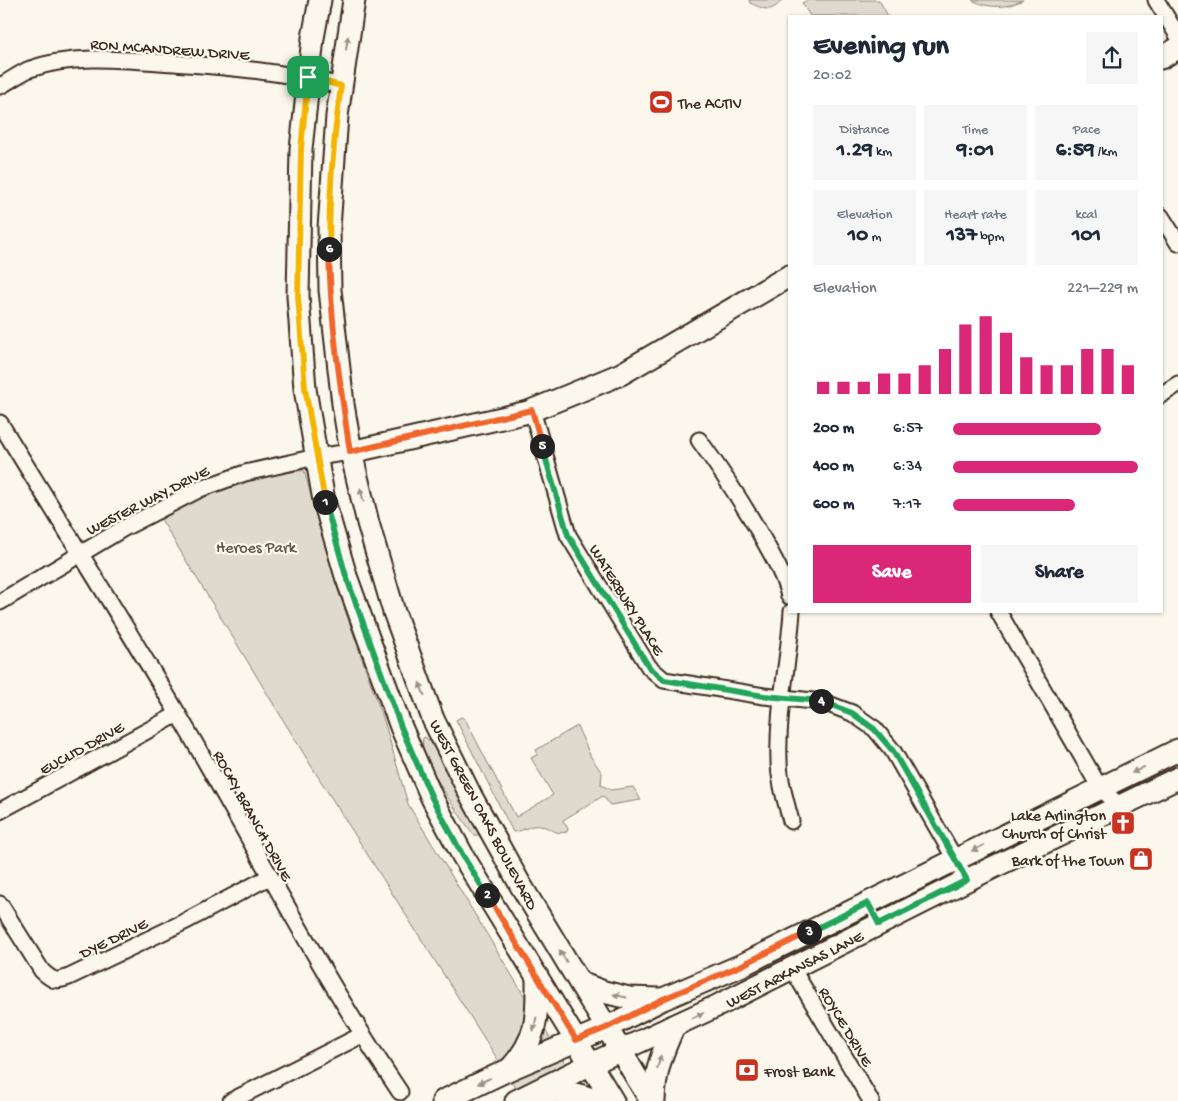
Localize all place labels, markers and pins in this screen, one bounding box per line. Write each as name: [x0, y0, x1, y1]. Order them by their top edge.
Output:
pin: [287, 56, 329, 98]
sports icon: The ACTIV: [648, 89, 674, 115]
place label: The ACTIV: [677, 96, 742, 115]
pin: 6: [316, 236, 342, 262]
pin: 5: [530, 434, 554, 458]
pin: 1: [312, 490, 338, 514]
pin: 4: [808, 688, 834, 714]
place label: Lake Arlington Church of Christ: [1002, 808, 1107, 845]
church icon: Lake Arlington Church of Christ: [1110, 810, 1136, 836]
shop icon: Bark of the Town: [1128, 846, 1154, 872]
place label: Bark of the Town: [1011, 853, 1124, 872]
pin: 2: [474, 882, 500, 908]
pin: 3: [796, 920, 822, 944]
bank icon: Frost Bank: [734, 1057, 760, 1083]
place label: Frost Bank: [763, 1064, 836, 1083]

